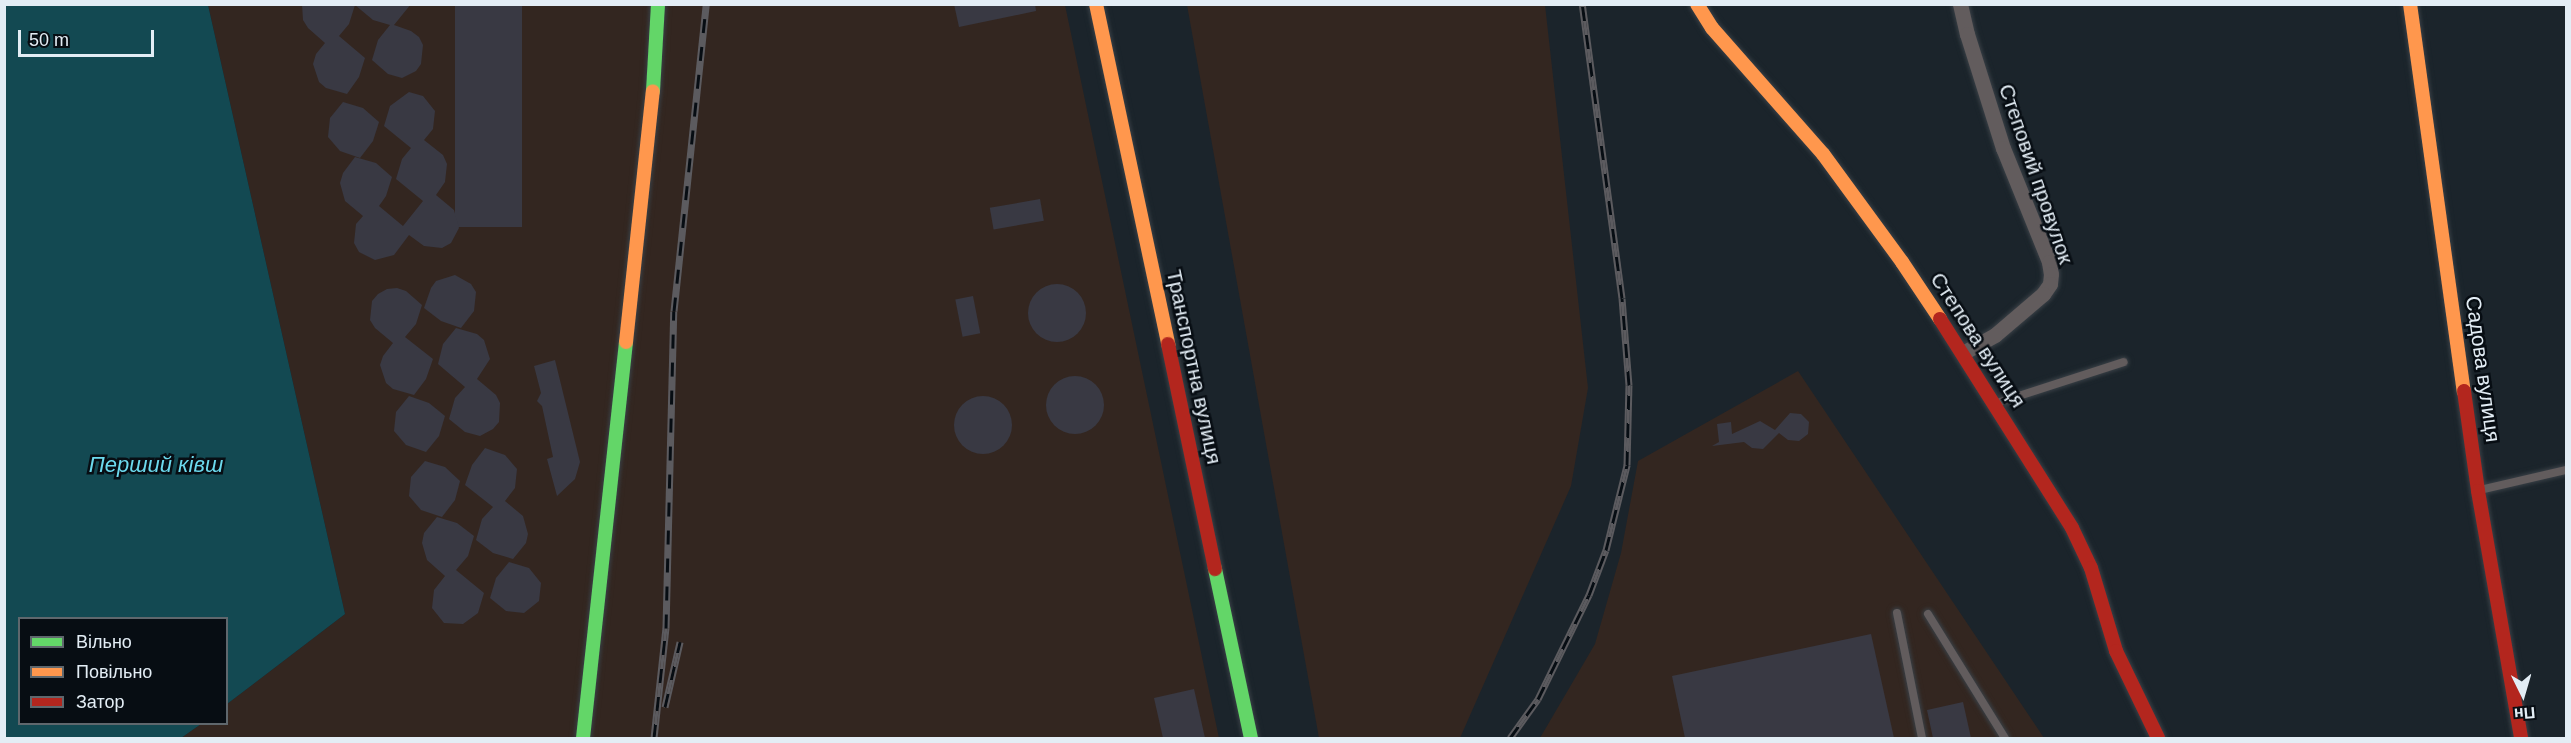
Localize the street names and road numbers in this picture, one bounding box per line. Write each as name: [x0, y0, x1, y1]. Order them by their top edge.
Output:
street label: Степовий провулок: [1993, 81, 2079, 267]
street label: Транспортна вулиця: [1161, 267, 1227, 467]
street label: Степова вулиця: [1925, 268, 2031, 412]
street label: Садова вулиця: [2460, 294, 2506, 444]

